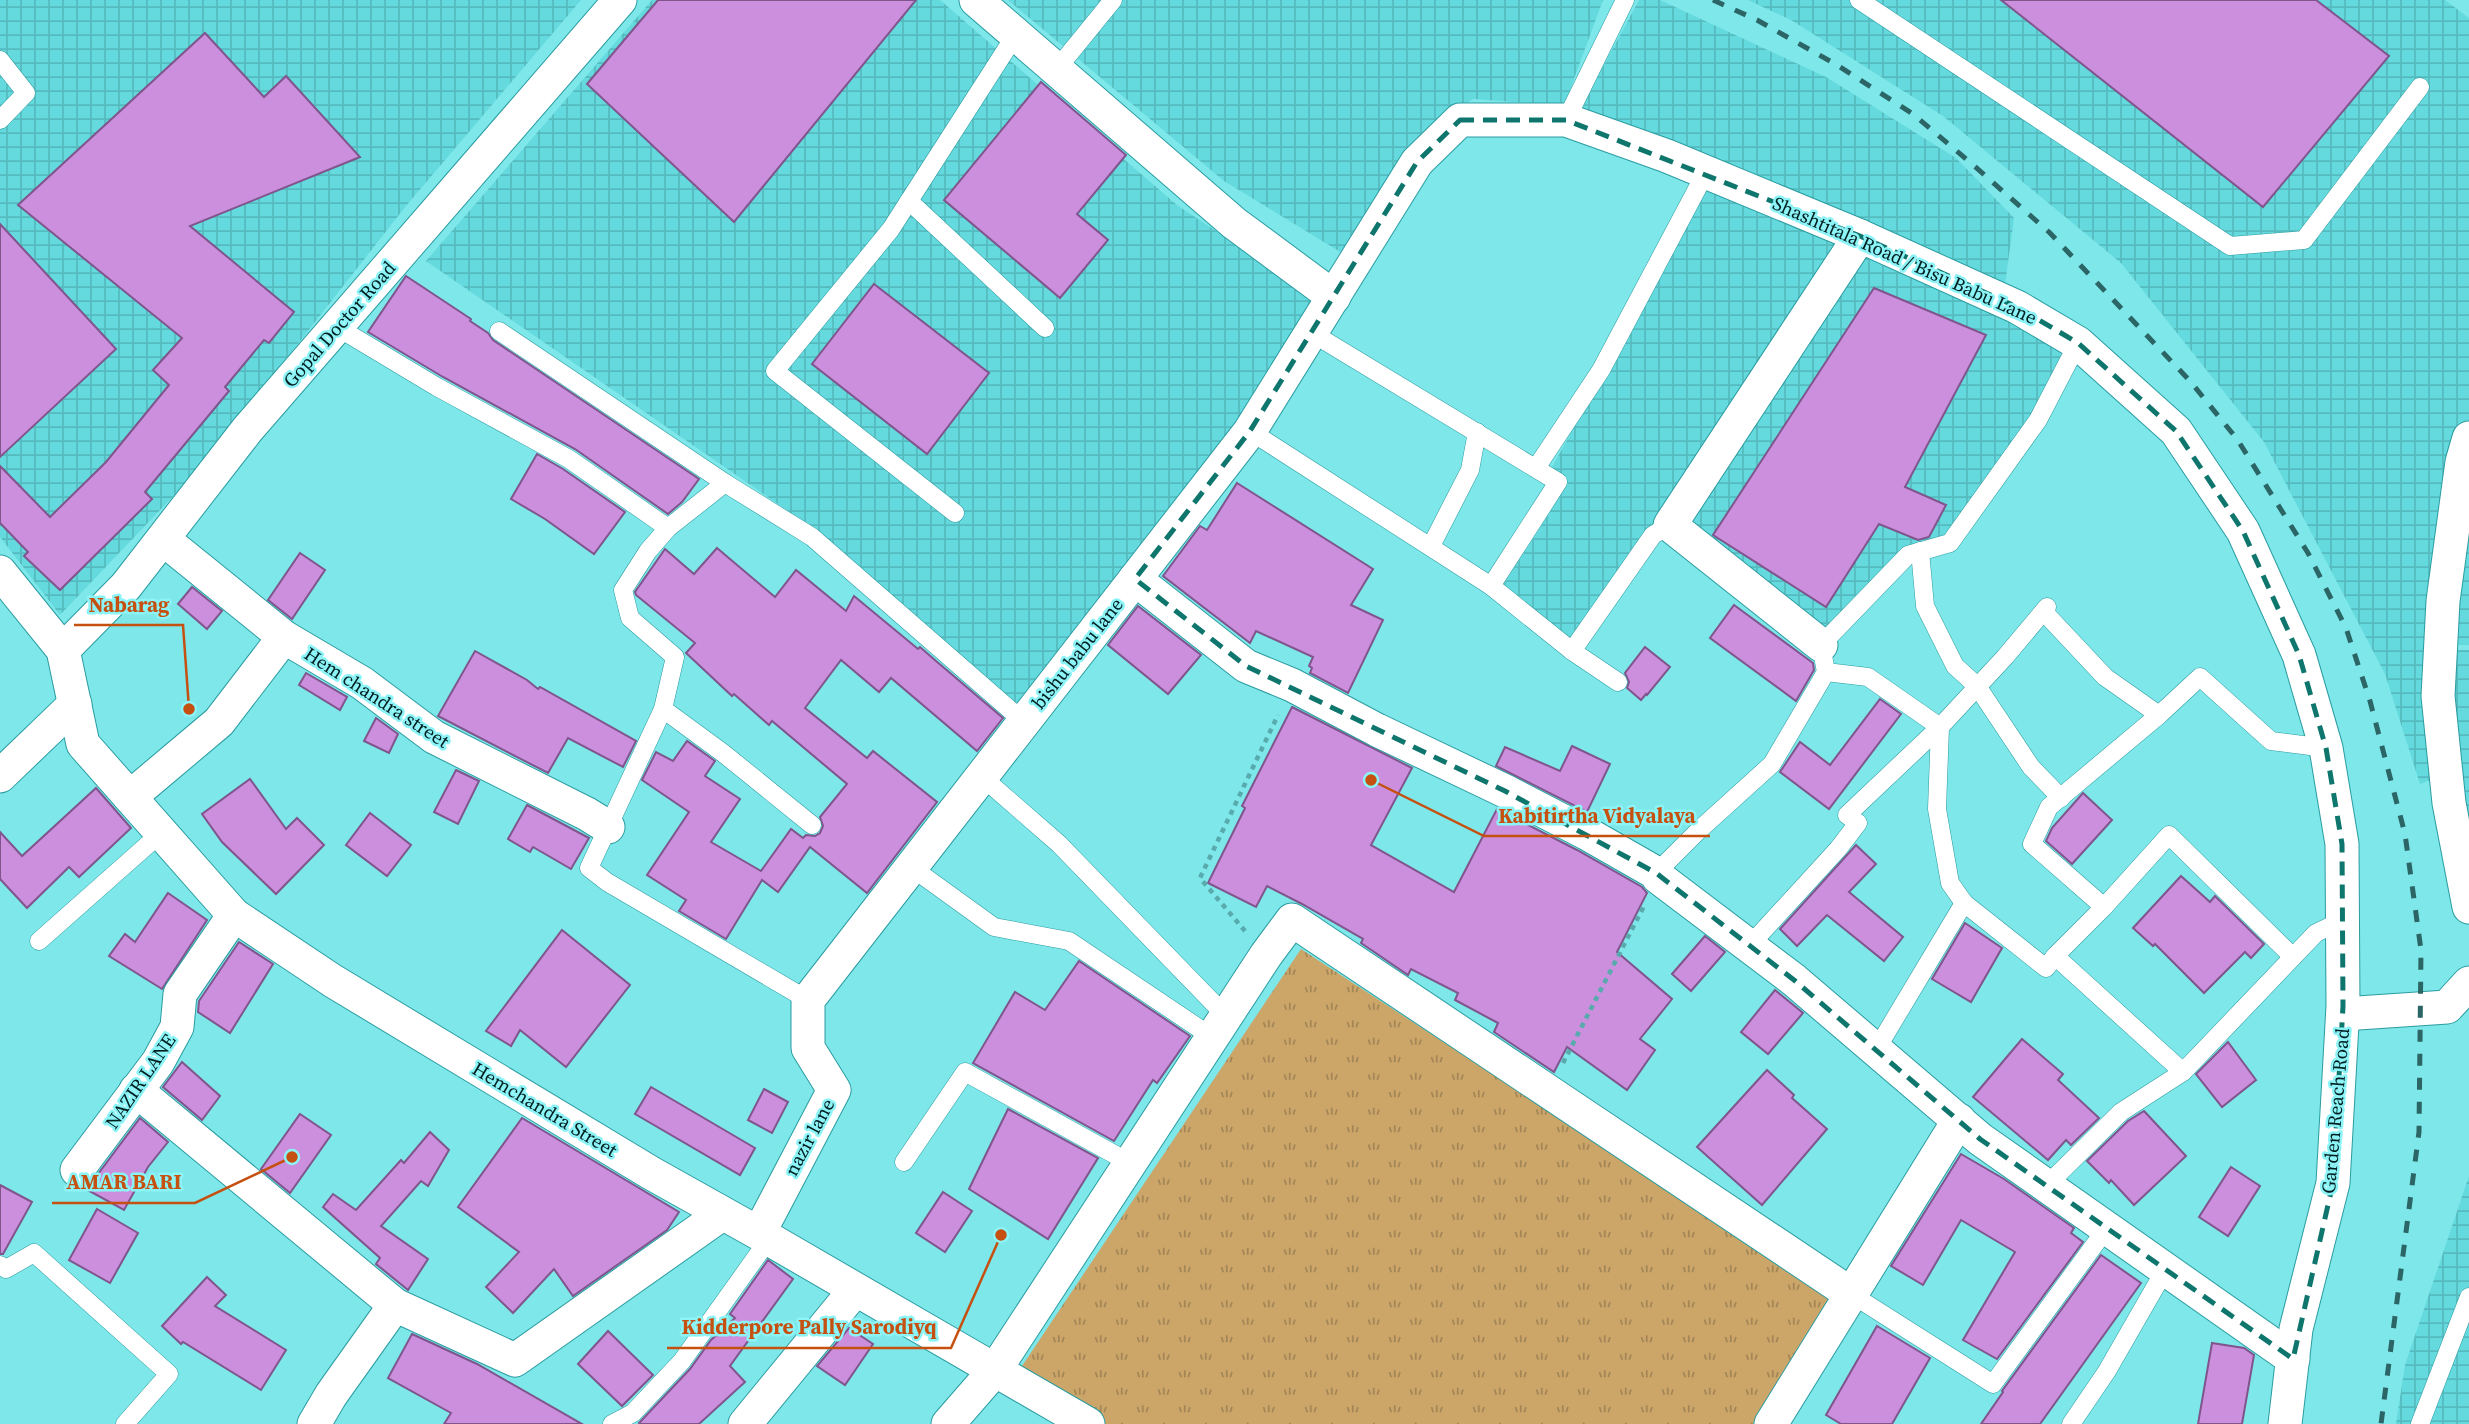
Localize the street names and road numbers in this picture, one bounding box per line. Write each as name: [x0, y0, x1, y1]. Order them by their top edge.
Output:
street label: Shashtitala Road / Bisu Babu Lane: [1769, 190, 2041, 330]
street label: Gopal Doctor Road: [277, 255, 401, 393]
street label: bishu babu lane: [1025, 592, 1129, 714]
street label: Hem chandra street: [299, 640, 455, 754]
street label: Garden Reach Road: [2315, 1027, 2355, 1195]
street label: NAZIR LANE: [99, 1029, 181, 1133]
street label: Hemchandra Street: [468, 1055, 623, 1163]
street label: nazir lane: [778, 1094, 840, 1180]

